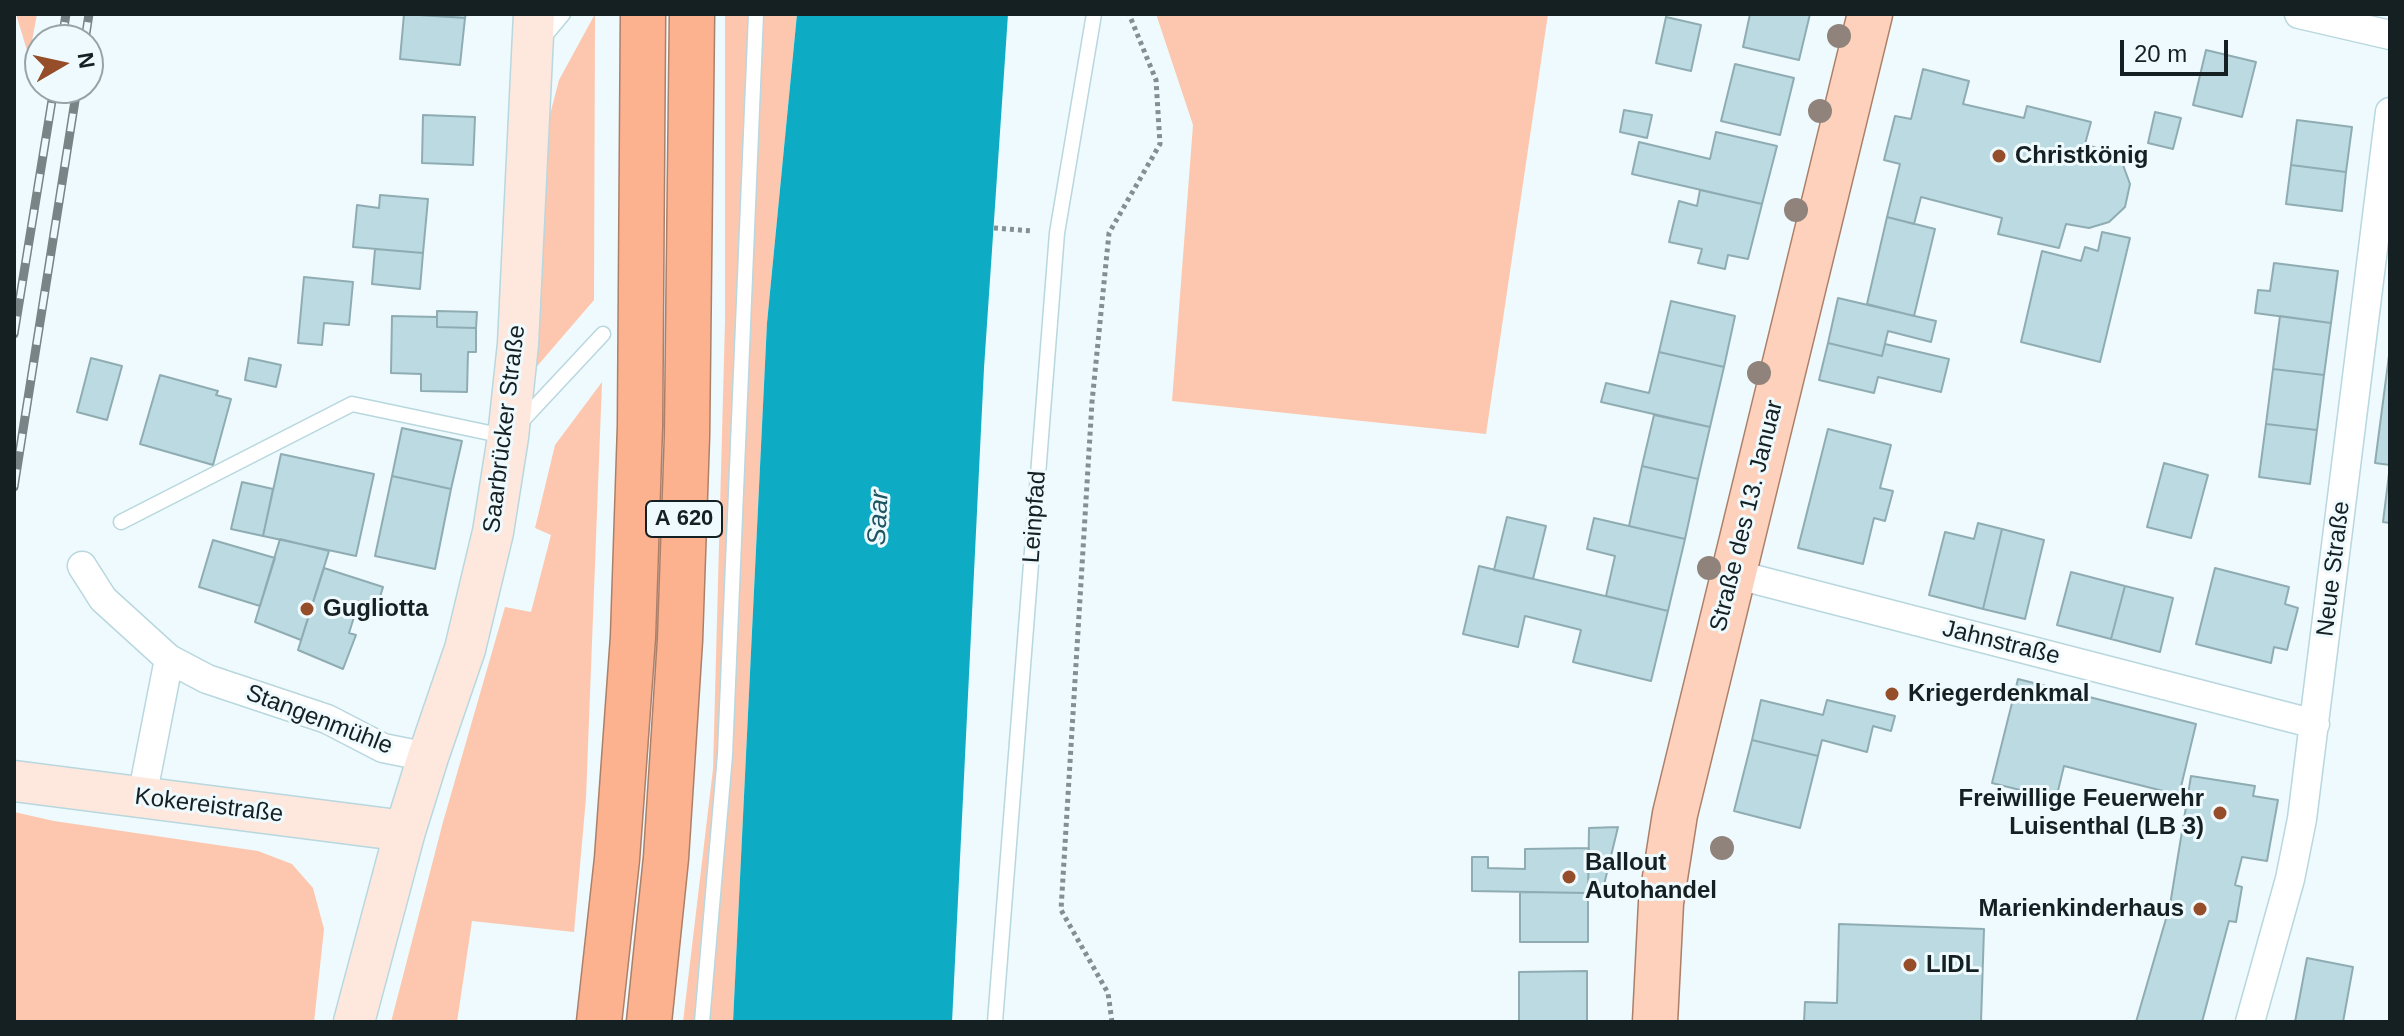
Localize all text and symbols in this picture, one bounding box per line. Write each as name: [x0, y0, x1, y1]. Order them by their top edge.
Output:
north arrow: [24, 24, 104, 104]
scale bar: [2124, 24, 2232, 74]
text: 20 m: [2134, 40, 2187, 67]
text: N: [73, 51, 100, 70]
place label: Christkönig: [2015, 142, 2148, 170]
marker: Christkönig: [1990, 147, 2008, 165]
street label: Saarbrücker Straße: [478, 323, 532, 535]
street label: Straße des 13. Januar: [1704, 397, 1790, 635]
street label: Leinpfad: [1017, 470, 1053, 564]
water label: Saar: [862, 490, 896, 546]
street label: Neue Straße: [2311, 500, 2357, 638]
road number: A 620: [646, 501, 722, 537]
place label: Gugliotta: [323, 595, 428, 623]
marker: Gugliotta: [298, 600, 316, 618]
street label: Jahnstraße: [1939, 615, 2063, 671]
street label: Stangenmühle: [242, 679, 396, 761]
place label: Kriegerdenkmal: [1908, 680, 2089, 708]
marker: Kriegerdenkmal: [1883, 685, 1901, 703]
street label: Kokereistraße: [133, 783, 285, 829]
place label: Freiwillige Feuerwehr Luisenthal (LB 3): [1959, 785, 2204, 841]
marker: Freiwillige Feuerwehr Luisenthal (LB 3): [2211, 804, 2229, 822]
place label: Ballout Autohandel: [1585, 849, 1717, 905]
marker: Ballout Autohandel: [1560, 868, 1578, 886]
place label: Marienkinderhaus: [1979, 895, 2184, 923]
marker: Marienkinderhaus: [2191, 900, 2209, 918]
place label: LIDL: [1926, 951, 1979, 979]
marker: LIDL: [1901, 956, 1919, 974]

